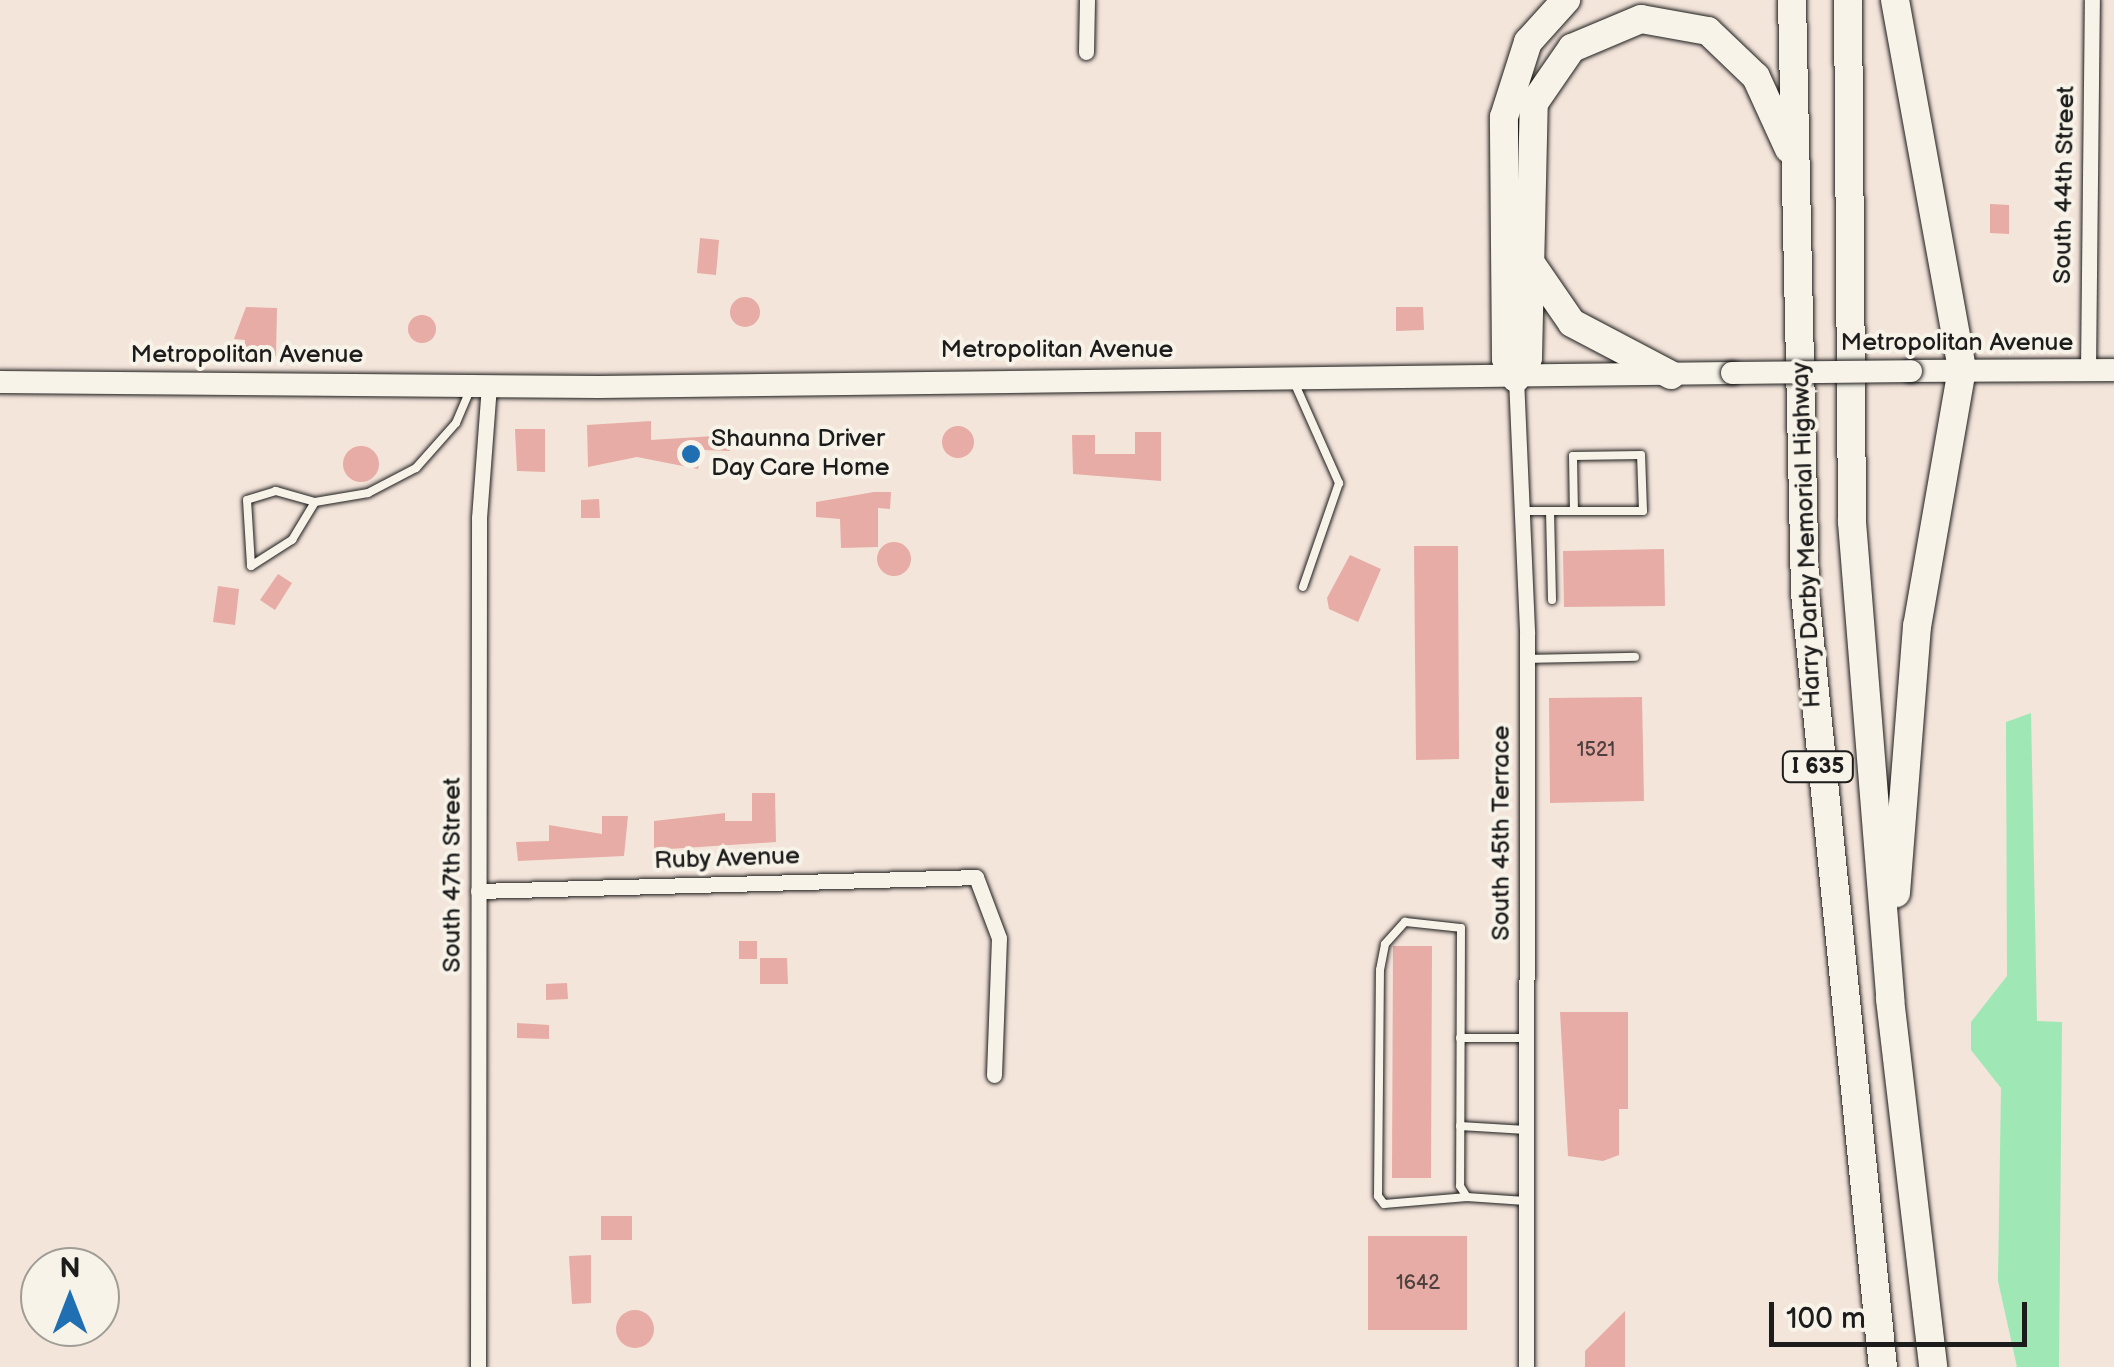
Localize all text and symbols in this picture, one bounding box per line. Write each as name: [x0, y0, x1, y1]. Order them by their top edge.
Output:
street label: South 44th Street: [2048, 85, 2082, 285]
street label: Metropolitan Avenue: [1841, 328, 2073, 358]
street label: Metropolitan Avenue: [941, 335, 1173, 365]
street label: Metropolitan Avenue: [131, 340, 363, 370]
street label: Harry Darby Memorial Highway: [1786, 360, 1828, 710]
place label: Shaunna Driver Day Care Home: [711, 425, 891, 484]
marker: Shaunna Driver Day Care Home: [680, 443, 702, 465]
street label: South 45th Terrace: [1487, 725, 1517, 941]
house number: 1521: [1577, 738, 1615, 762]
road number: I 635: [1780, 750, 1856, 784]
street label: South 47th Street: [438, 777, 468, 973]
street label: Ruby Avenue: [653, 841, 801, 877]
north arrow: [20, 1247, 120, 1347]
text: N: [59, 1252, 81, 1285]
house number: 1642: [1396, 1271, 1440, 1295]
scale bar: [1774, 1282, 2032, 1344]
text: 100 m: [1786, 1301, 1866, 1337]

